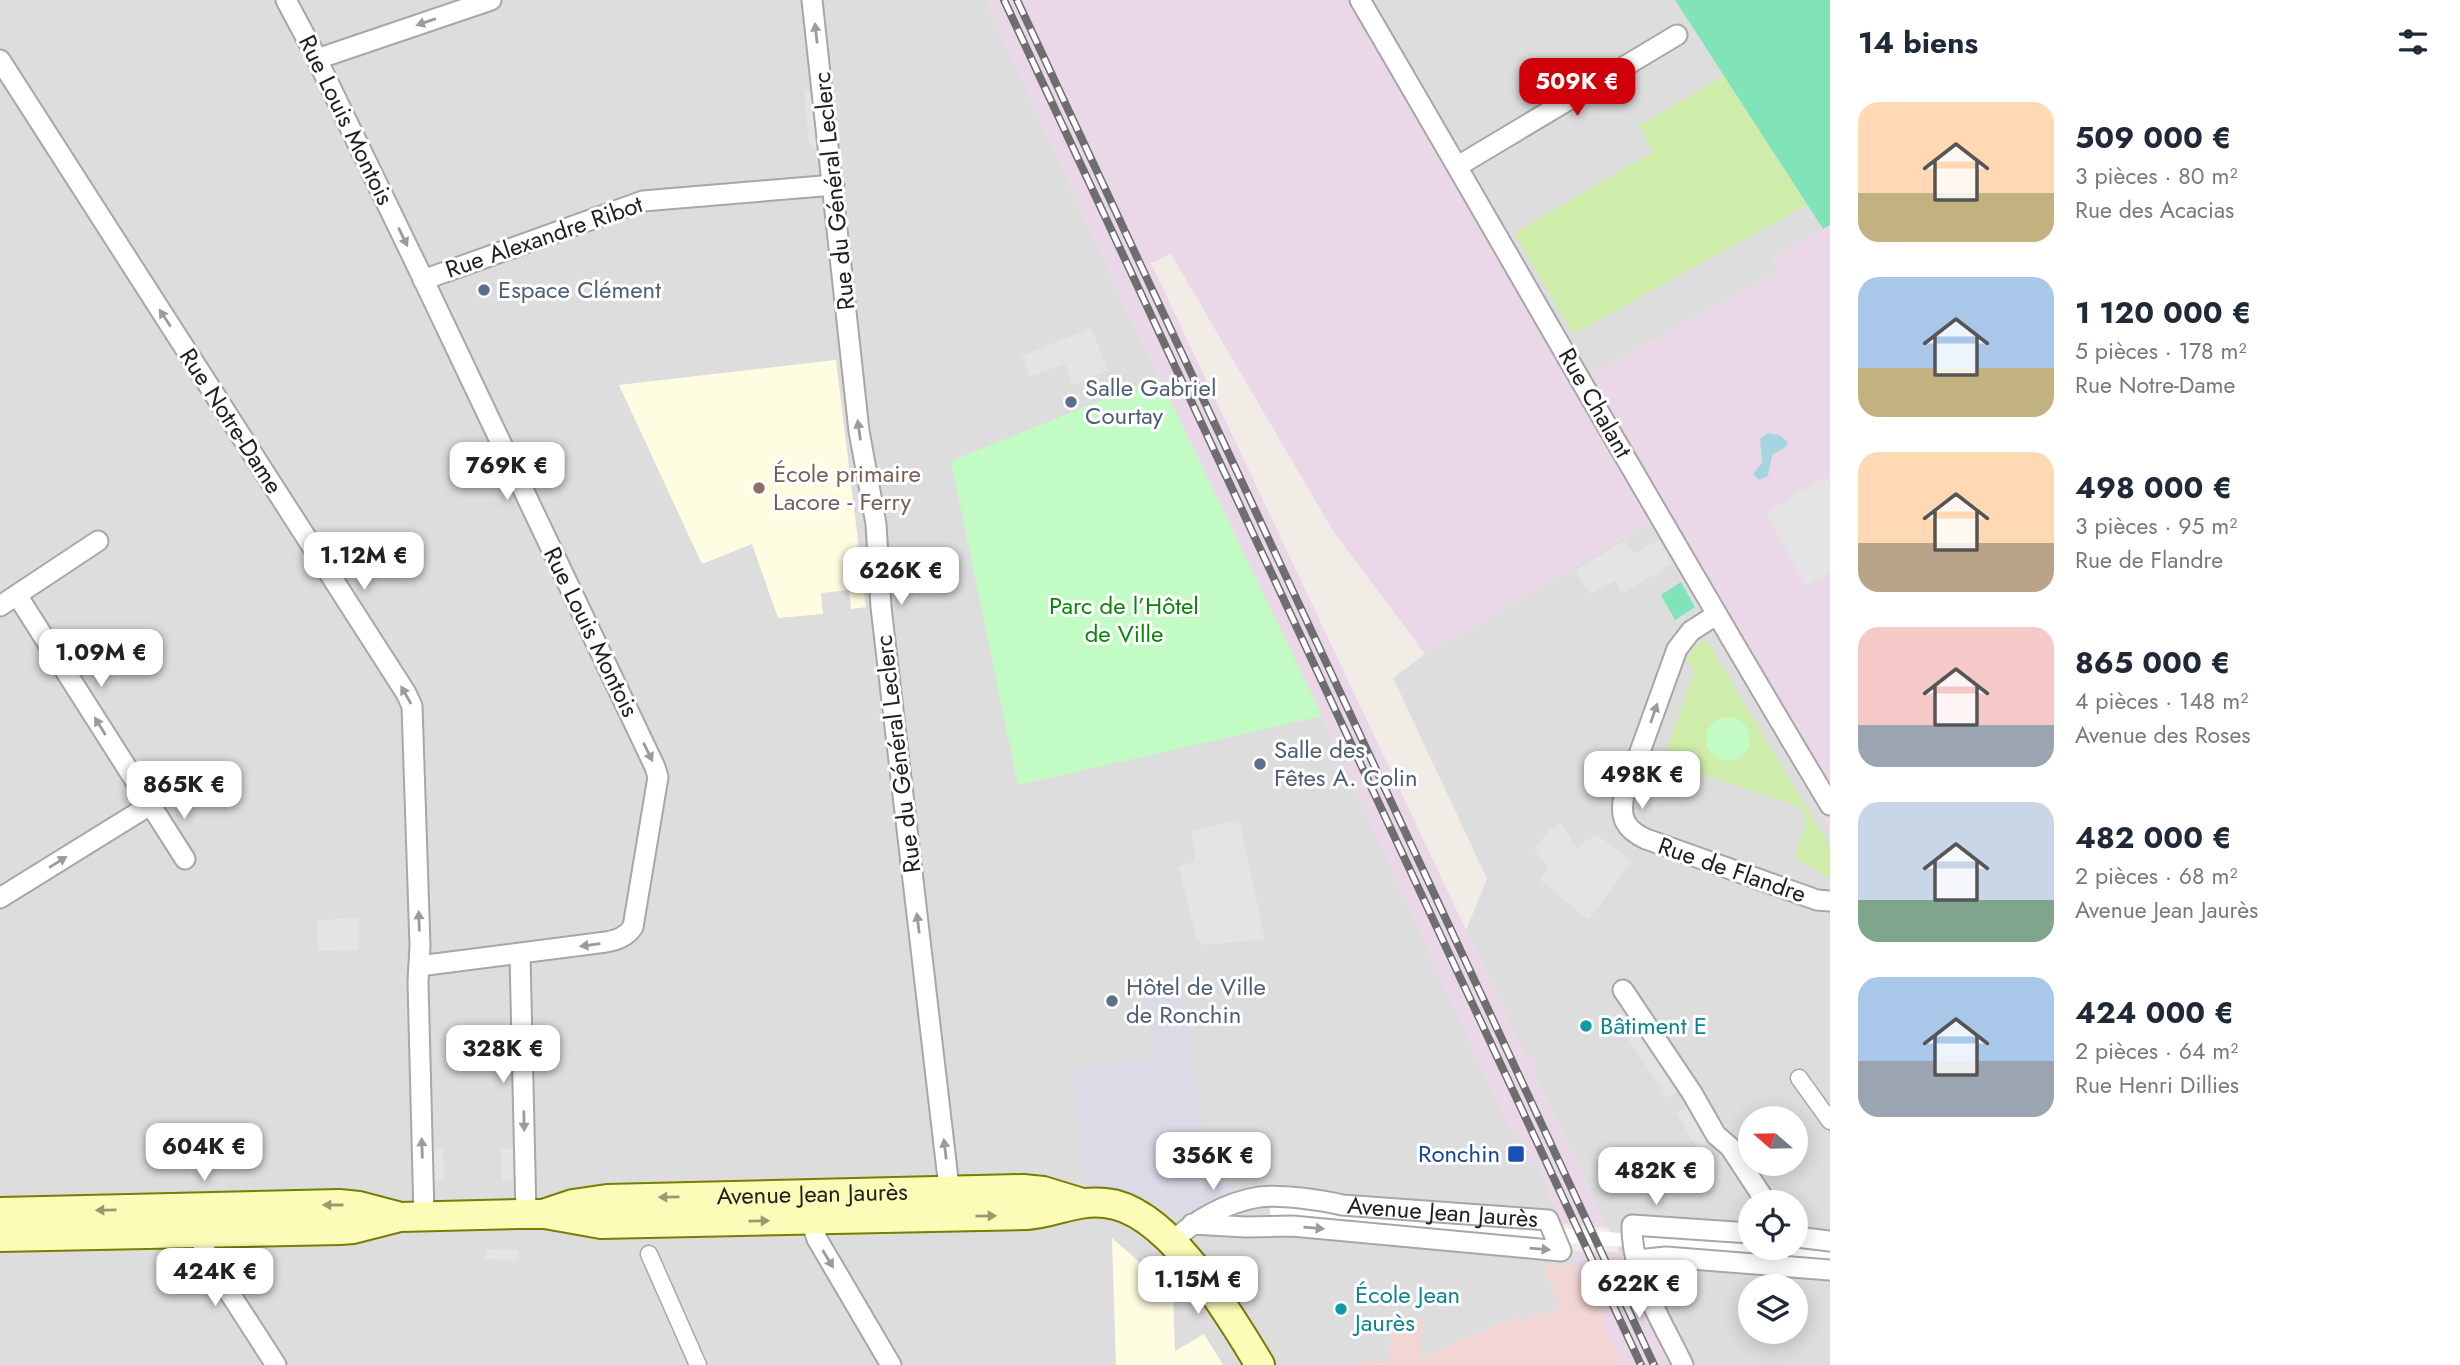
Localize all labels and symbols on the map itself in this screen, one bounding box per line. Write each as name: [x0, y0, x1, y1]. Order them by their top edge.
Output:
one-way arrow: [415, 17, 436, 28]
one-way arrow: [811, 22, 822, 44]
street label: Rue Louis Montois: [290, 29, 403, 211]
pin: 509K €: [1520, 58, 1634, 118]
street label: Rue du Général Leclerc: [804, 70, 863, 312]
street label: Rue Alexandre Ribot: [441, 186, 647, 287]
one-way arrow: [397, 227, 409, 247]
place label: Espace Clément: [498, 272, 661, 307]
marker: Espace Clément: [476, 282, 492, 298]
one-way arrow: [158, 308, 171, 327]
street label: Rue Notre-Dame: [171, 341, 292, 500]
street label: Rue Chalant: [1550, 341, 1641, 464]
place label: Salle Gabriel Courtay: [1085, 370, 1216, 433]
marker: Salle Gabriel Courtay: [1063, 394, 1079, 410]
one-way arrow: [853, 419, 864, 441]
pin: 769K €: [450, 442, 564, 502]
place label: École primaire Lacore - Ferry: [773, 456, 921, 519]
marker: École primaire Lacore - Ferry: [751, 480, 767, 496]
pin: 1.12M €: [299, 532, 429, 592]
street label: Rue Louis Montois: [535, 541, 648, 723]
pin: 626K €: [844, 548, 958, 607]
park label: Parc de l’Hôtel de Ville: [1049, 588, 1199, 651]
pin: 1.09M €: [36, 630, 166, 689]
street label: Rue du Général Leclerc: [866, 633, 929, 875]
one-way arrow: [400, 685, 412, 705]
one-way arrow: [1649, 702, 1660, 723]
one-way arrow: [94, 716, 107, 736]
place label: Salle des Fêtes A. Colin: [1274, 732, 1418, 795]
one-way arrow: [643, 742, 654, 762]
pin: 498K €: [1585, 752, 1699, 811]
marker: Salle des Fêtes A. Colin: [1252, 756, 1268, 772]
pin: 865K €: [127, 762, 241, 821]
street label: Rue de Flandre: [1653, 828, 1811, 911]
one-way arrow: [48, 855, 68, 868]
one-way arrow: [413, 910, 424, 932]
one-way arrow: [912, 912, 923, 934]
one-way arrow: [579, 939, 601, 950]
place label: Hôtel de Ville de Ronchin: [1126, 969, 1266, 1032]
marker: Hôtel de Ville de Ronchin: [1104, 993, 1120, 1009]
place label: Bâtiment E: [1600, 1008, 1707, 1043]
marker: Bâtiment E: [1578, 1018, 1594, 1034]
pin: 328K €: [446, 1026, 560, 1085]
north arrow: [1738, 1106, 1808, 1176]
one-way arrow: [518, 1110, 530, 1132]
pin: 604K €: [147, 1124, 261, 1183]
pin: 356K €: [1156, 1132, 1270, 1192]
place label: Ronchin: [1418, 1136, 1500, 1171]
one-way arrow: [416, 1137, 428, 1159]
one-way arrow: [939, 1138, 950, 1160]
marker: Ronchin: [1506, 1144, 1526, 1164]
pin: 482K €: [1599, 1148, 1713, 1207]
street label: Avenue Jean Jaurès: [716, 1174, 908, 1213]
street label: Avenue Jean Jaurès: [1346, 1187, 1539, 1236]
one-way arrow: [658, 1192, 680, 1203]
one-way arrow: [322, 1199, 344, 1211]
one-way arrow: [94, 1204, 116, 1215]
one-way arrow: [975, 1210, 997, 1222]
one-way arrow: [748, 1215, 770, 1227]
one-way arrow: [1303, 1223, 1325, 1234]
one-way arrow: [1530, 1244, 1552, 1255]
pin: 424K €: [158, 1248, 272, 1308]
one-way arrow: [822, 1249, 835, 1268]
pin: 1.15M €: [1133, 1256, 1263, 1316]
pin: 622K €: [1582, 1260, 1696, 1320]
place label: École Jean Jaurès: [1352, 1277, 1460, 1340]
marker: École Jean Jaurès: [1333, 1301, 1349, 1317]

